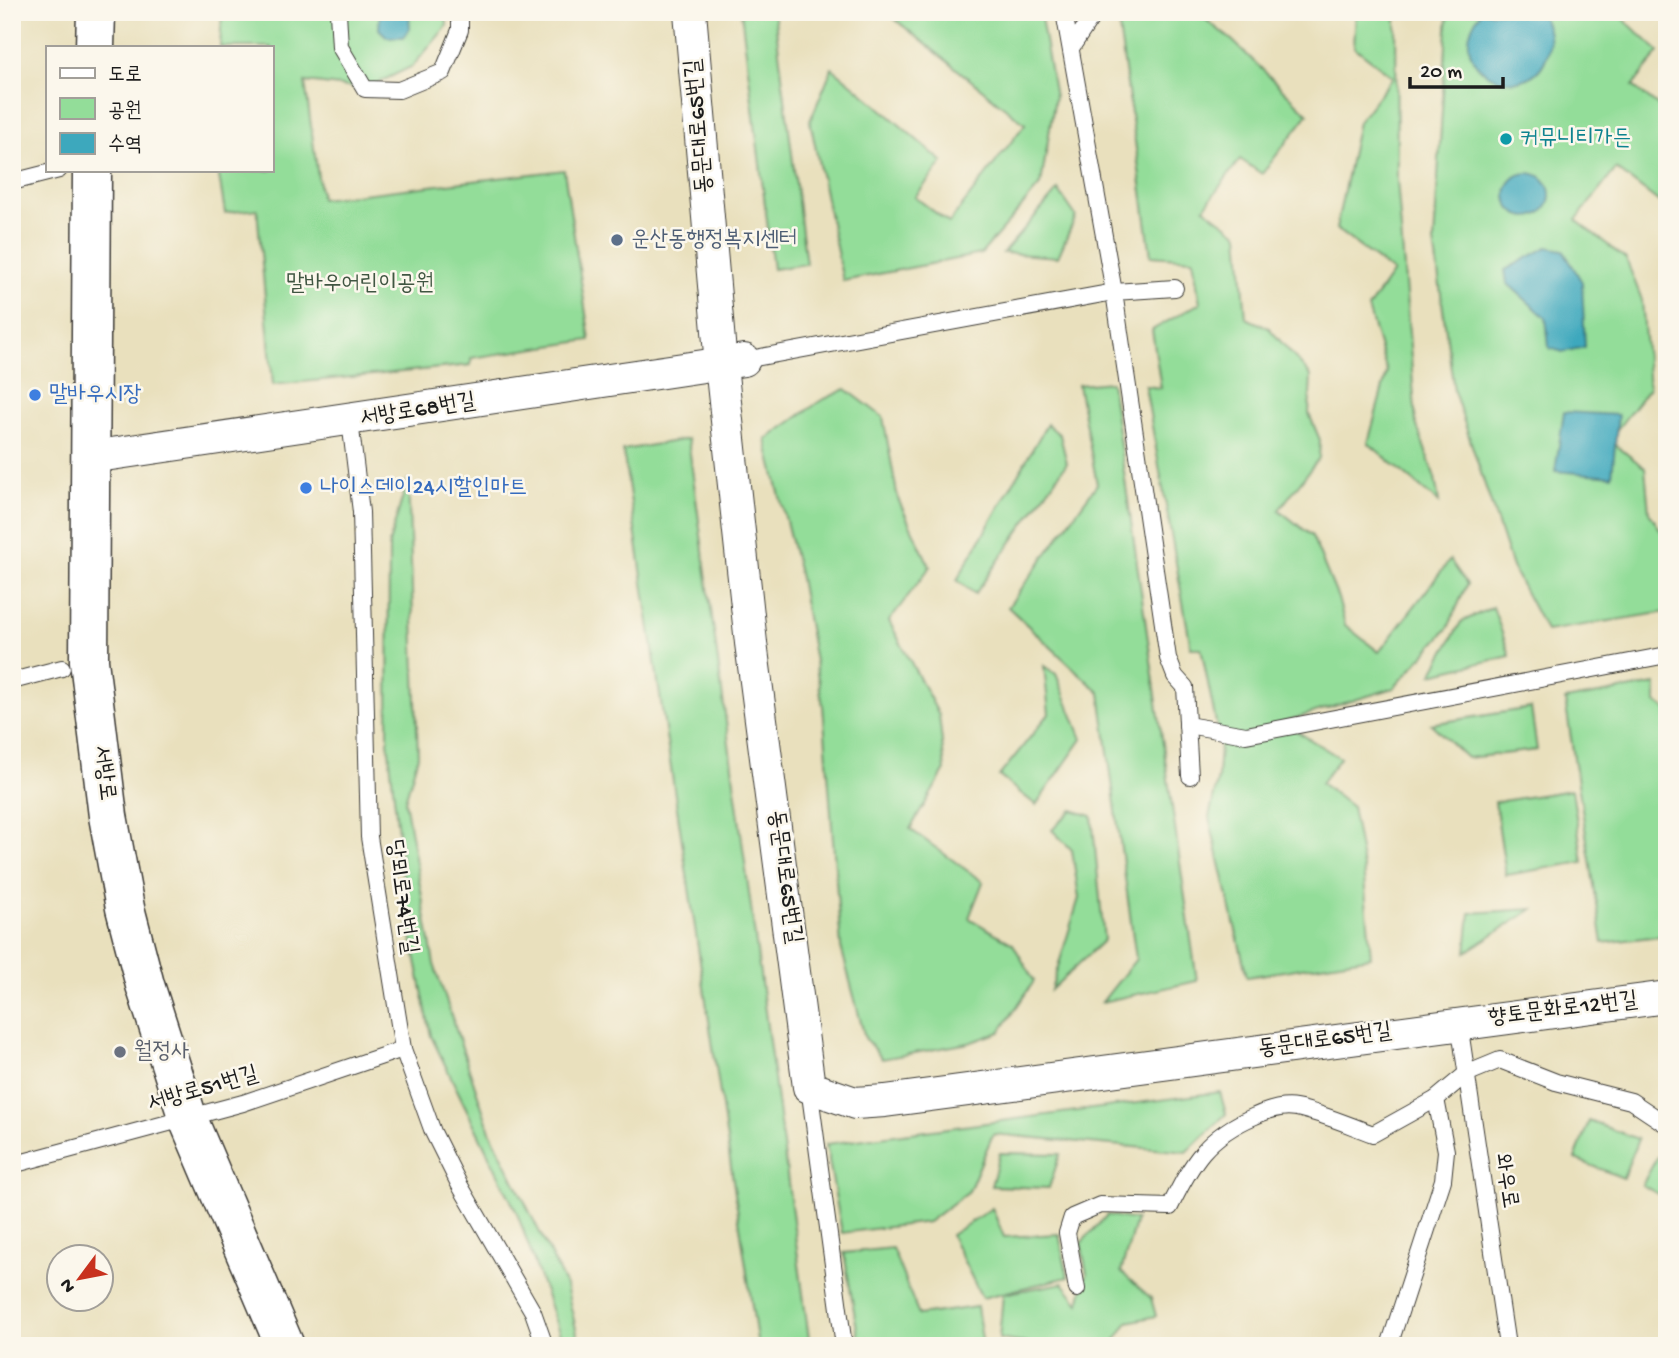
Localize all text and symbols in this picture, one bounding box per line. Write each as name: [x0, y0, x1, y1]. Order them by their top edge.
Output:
legend: [46, 46, 273, 172]
scale bar: [1410, 46, 1502, 90]
street label: 동문대로65번길: [681, 58, 719, 194]
text: 20 m: [1420, 61, 1462, 86]
text: 도로: [108, 64, 142, 89]
text: 공원: [108, 100, 142, 125]
place label: 커뮤니티가든: [1520, 126, 1631, 153]
marker: 커뮤니티가든: [1498, 131, 1514, 147]
text: 수역: [108, 134, 142, 159]
place label: 운산동행정복지센터: [631, 227, 798, 254]
marker: 운산동행정복지센터: [609, 232, 625, 248]
park label: 말바우어린이공원: [286, 271, 434, 298]
place label: 말바우시장: [49, 382, 142, 409]
marker: 말바우시장: [27, 387, 43, 403]
street label: 서방로68번길: [358, 389, 478, 433]
place label: 나이스데이24시할인마트: [320, 475, 527, 502]
marker: 나이스데이24시할인마트: [298, 480, 314, 496]
street label: 서방로: [86, 744, 120, 802]
street label: 동문대로65번길: [761, 808, 807, 946]
street label: 당뫼로74번길: [380, 838, 422, 956]
street label: 향토문화로12번길: [1487, 987, 1639, 1033]
street label: 동문대로65번길: [1256, 1018, 1394, 1064]
place label: 월정사: [134, 1039, 190, 1066]
marker: 월정사: [112, 1044, 128, 1060]
street label: 서방로51번길: [145, 1061, 261, 1119]
street label: 와우로: [1487, 1151, 1523, 1211]
north arrow: [46, 1242, 116, 1312]
text: N: [56, 1274, 82, 1297]

